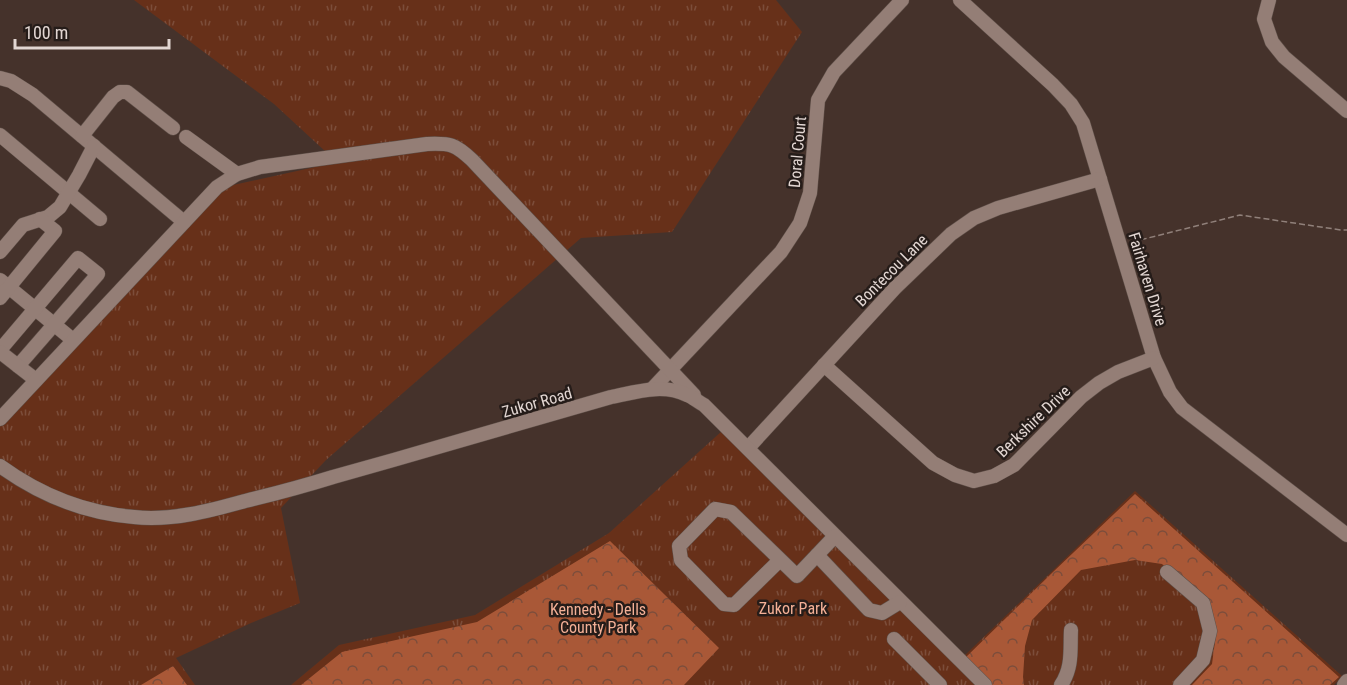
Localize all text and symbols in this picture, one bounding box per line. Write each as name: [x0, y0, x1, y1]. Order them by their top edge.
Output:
scale bar: [15, 12, 170, 50]
text: 100 m: [24, 22, 68, 43]
street label: Doral Court: [785, 115, 810, 189]
street label: Bontecou Lane: [851, 230, 931, 310]
street label: Fairhaven Drive: [1124, 230, 1171, 328]
street label: Berkshire Drive: [993, 382, 1074, 461]
street label: Zukor Road: [500, 383, 574, 422]
park label: Zukor Park: [759, 599, 828, 618]
park label: Kennedy - Dells County Park: [550, 600, 646, 637]

